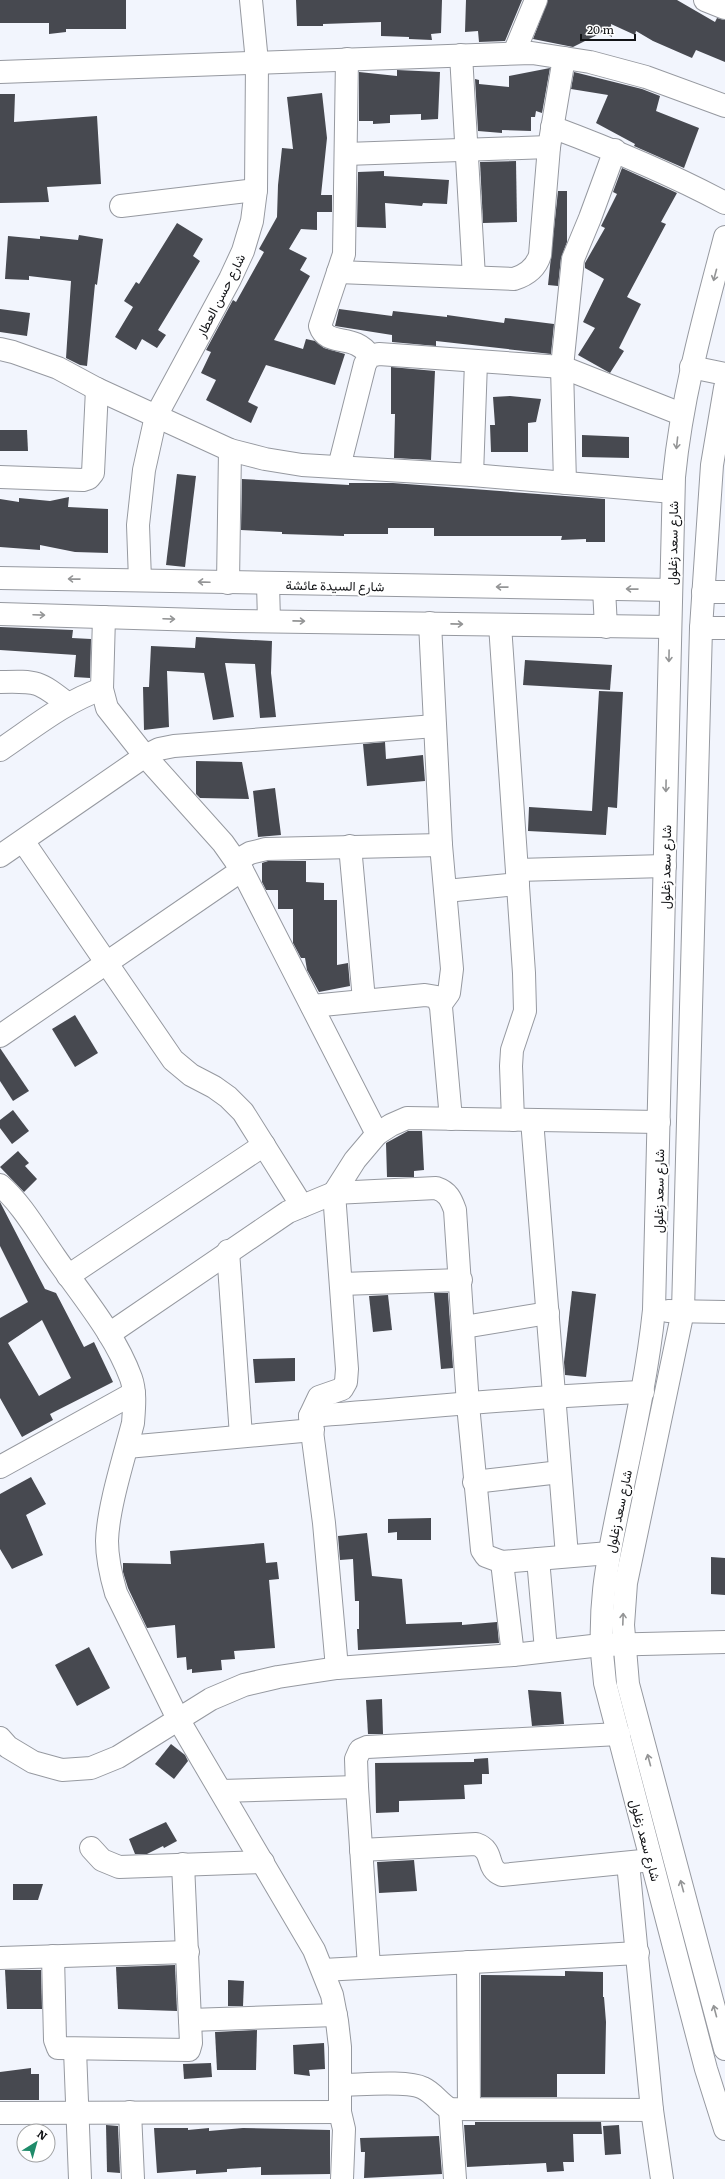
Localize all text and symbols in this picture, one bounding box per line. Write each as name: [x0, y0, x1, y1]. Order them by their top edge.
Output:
scale bar: [581, 16, 635, 42]
text: 20 m: [587, 20, 614, 38]
street label: شارع حسن العطار: [190, 250, 250, 341]
one-way arrow: [711, 268, 718, 281]
one-way arrow: [673, 436, 681, 449]
street label: شارع سعد زغلول: [662, 501, 683, 585]
one-way arrow: [68, 575, 81, 583]
street label: شارع السيدة عائشة: [285, 575, 384, 596]
one-way arrow: [198, 578, 211, 586]
one-way arrow: [496, 583, 509, 591]
one-way arrow: [626, 585, 639, 593]
one-way arrow: [32, 611, 45, 619]
one-way arrow: [162, 615, 175, 623]
one-way arrow: [292, 617, 305, 625]
one-way arrow: [450, 620, 463, 628]
one-way arrow: [665, 649, 673, 662]
one-way arrow: [663, 779, 670, 792]
street label: شارع سعد زغلول: [655, 825, 676, 909]
street label: شارع سعد زغلول: [648, 1149, 669, 1233]
street label: شارع سعد زغلول: [600, 1468, 637, 1554]
one-way arrow: [620, 1613, 627, 1626]
one-way arrow: [645, 1754, 652, 1767]
street label: شارع سعد زغلول: [625, 1797, 666, 1883]
one-way arrow: [678, 1879, 685, 1892]
one-way arrow: [711, 2005, 718, 2018]
north arrow: [16, 2123, 56, 2163]
text: N: [34, 2125, 51, 2143]

